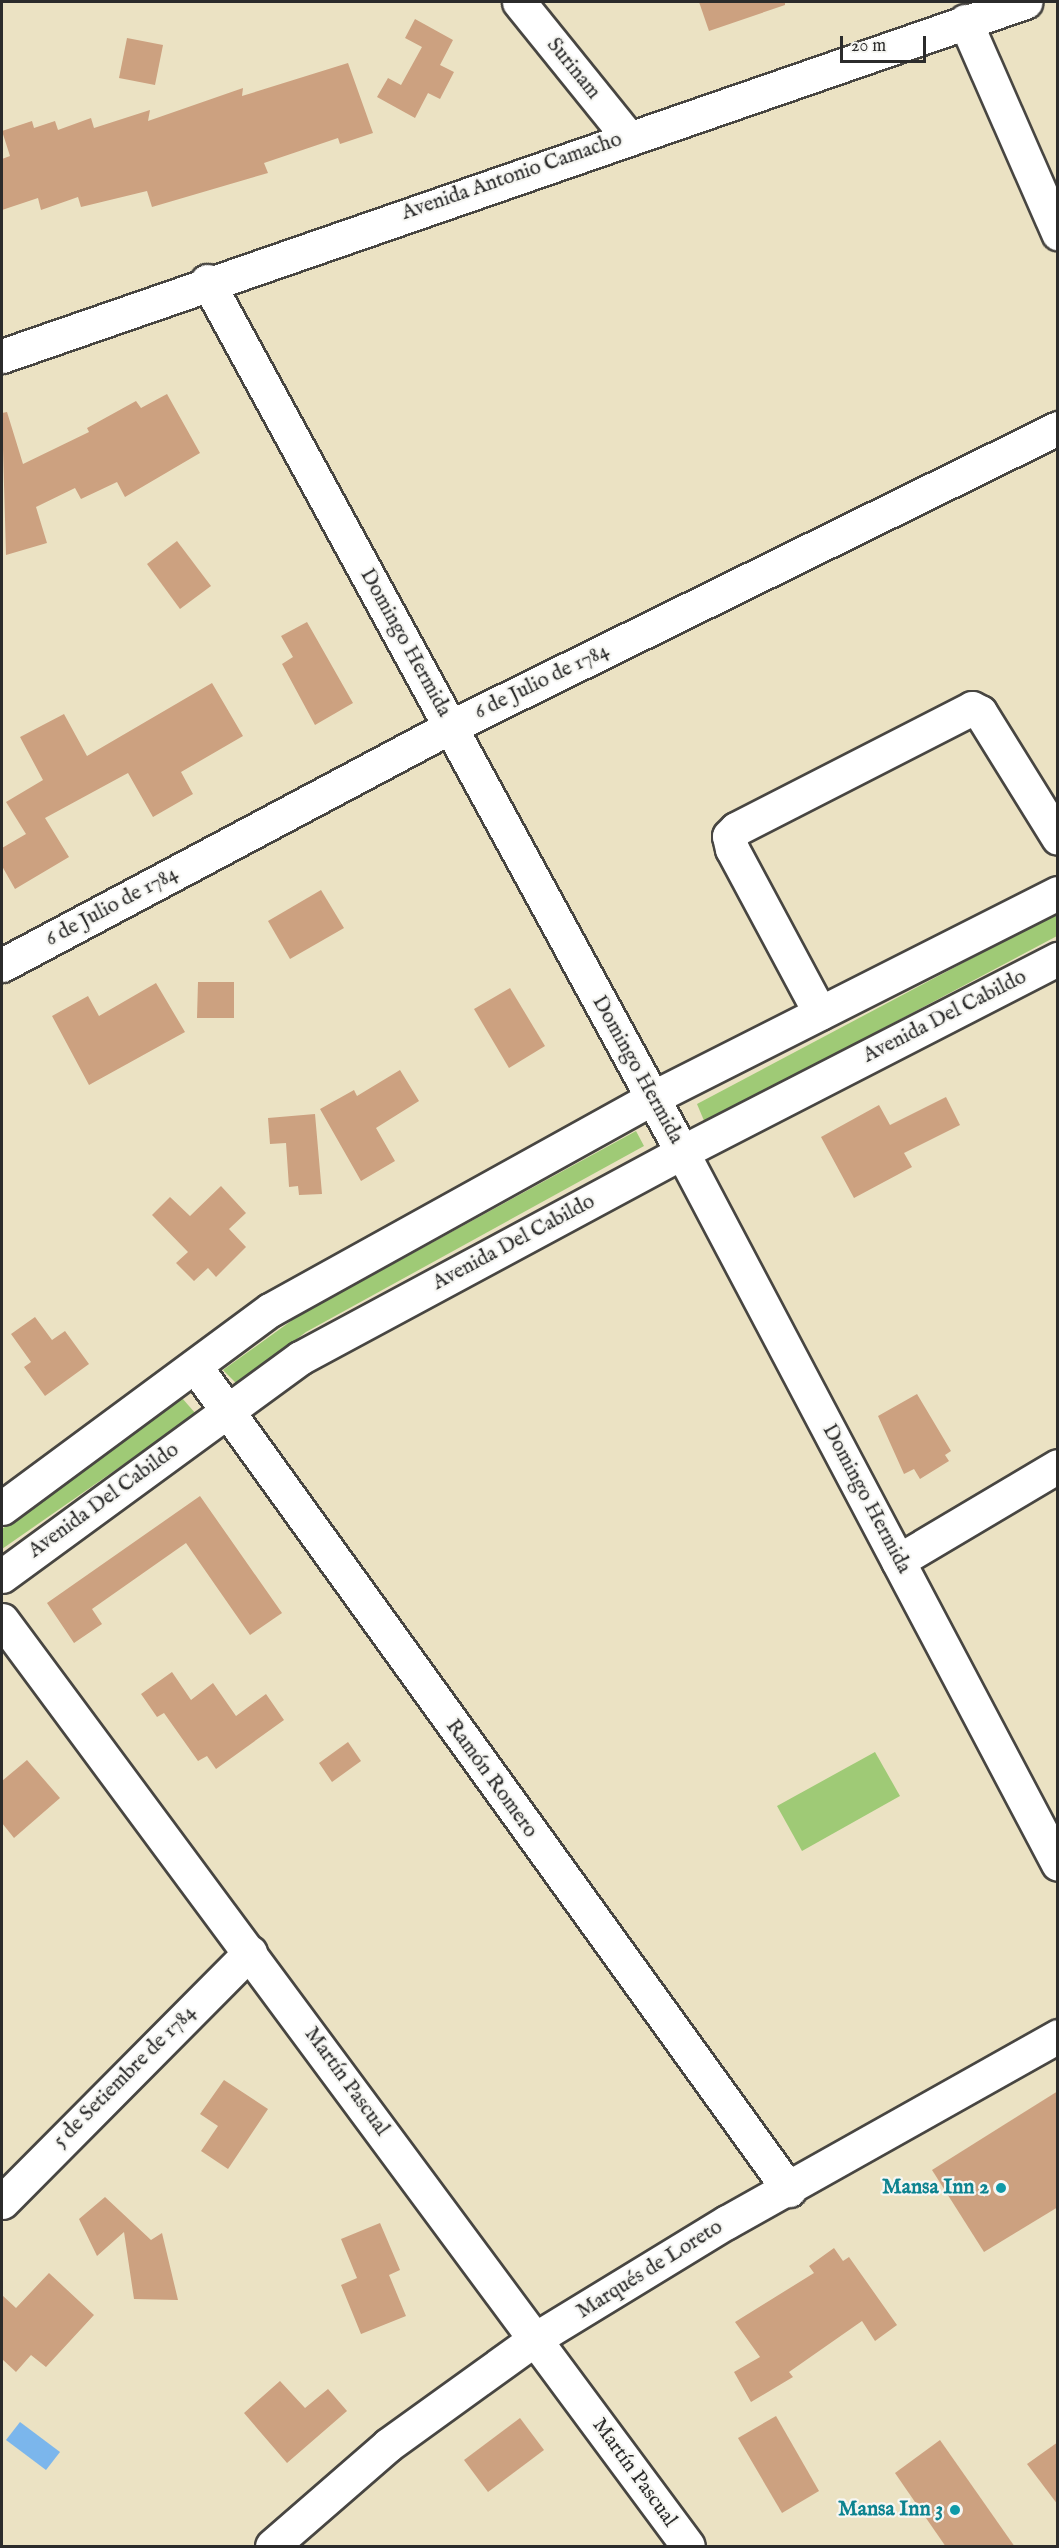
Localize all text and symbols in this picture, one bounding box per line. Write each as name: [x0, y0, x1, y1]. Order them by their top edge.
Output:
scale bar: [843, 24, 928, 62]
street label: Surinam: [541, 33, 605, 105]
text: 20 m: [851, 35, 886, 58]
street label: Avenida Antonio Camacho: [399, 127, 625, 227]
street label: Domingo Hermida: [354, 564, 456, 722]
street label: 6 de Julio de 1784: [471, 639, 613, 725]
street label: 6 de Julio de 1784: [41, 861, 183, 953]
street label: Avenida Del Cabildo: [859, 965, 1031, 1069]
street label: Domingo Hermida: [586, 991, 688, 1149]
street label: Avenida Del Cabildo: [429, 1190, 599, 1296]
street label: Domingo Hermida: [816, 1420, 916, 1578]
street label: Avenida Del Cabildo: [24, 1438, 184, 1564]
street label: Ramón Romero: [440, 1715, 542, 1843]
street label: 5 de Setiembre de 1784: [48, 2000, 202, 2154]
street label: Martín Pascual: [298, 2023, 394, 2141]
place label: Mansa Inn 2: [882, 2175, 989, 2201]
marker: Mansa Inn 2: [994, 2181, 1008, 2195]
street label: Marqués de Loreto: [572, 2215, 728, 2325]
street label: Martín Pascual: [586, 2414, 682, 2532]
place label: Mansa Inn 3: [838, 2497, 943, 2523]
marker: Mansa Inn 3: [948, 2503, 962, 2517]

